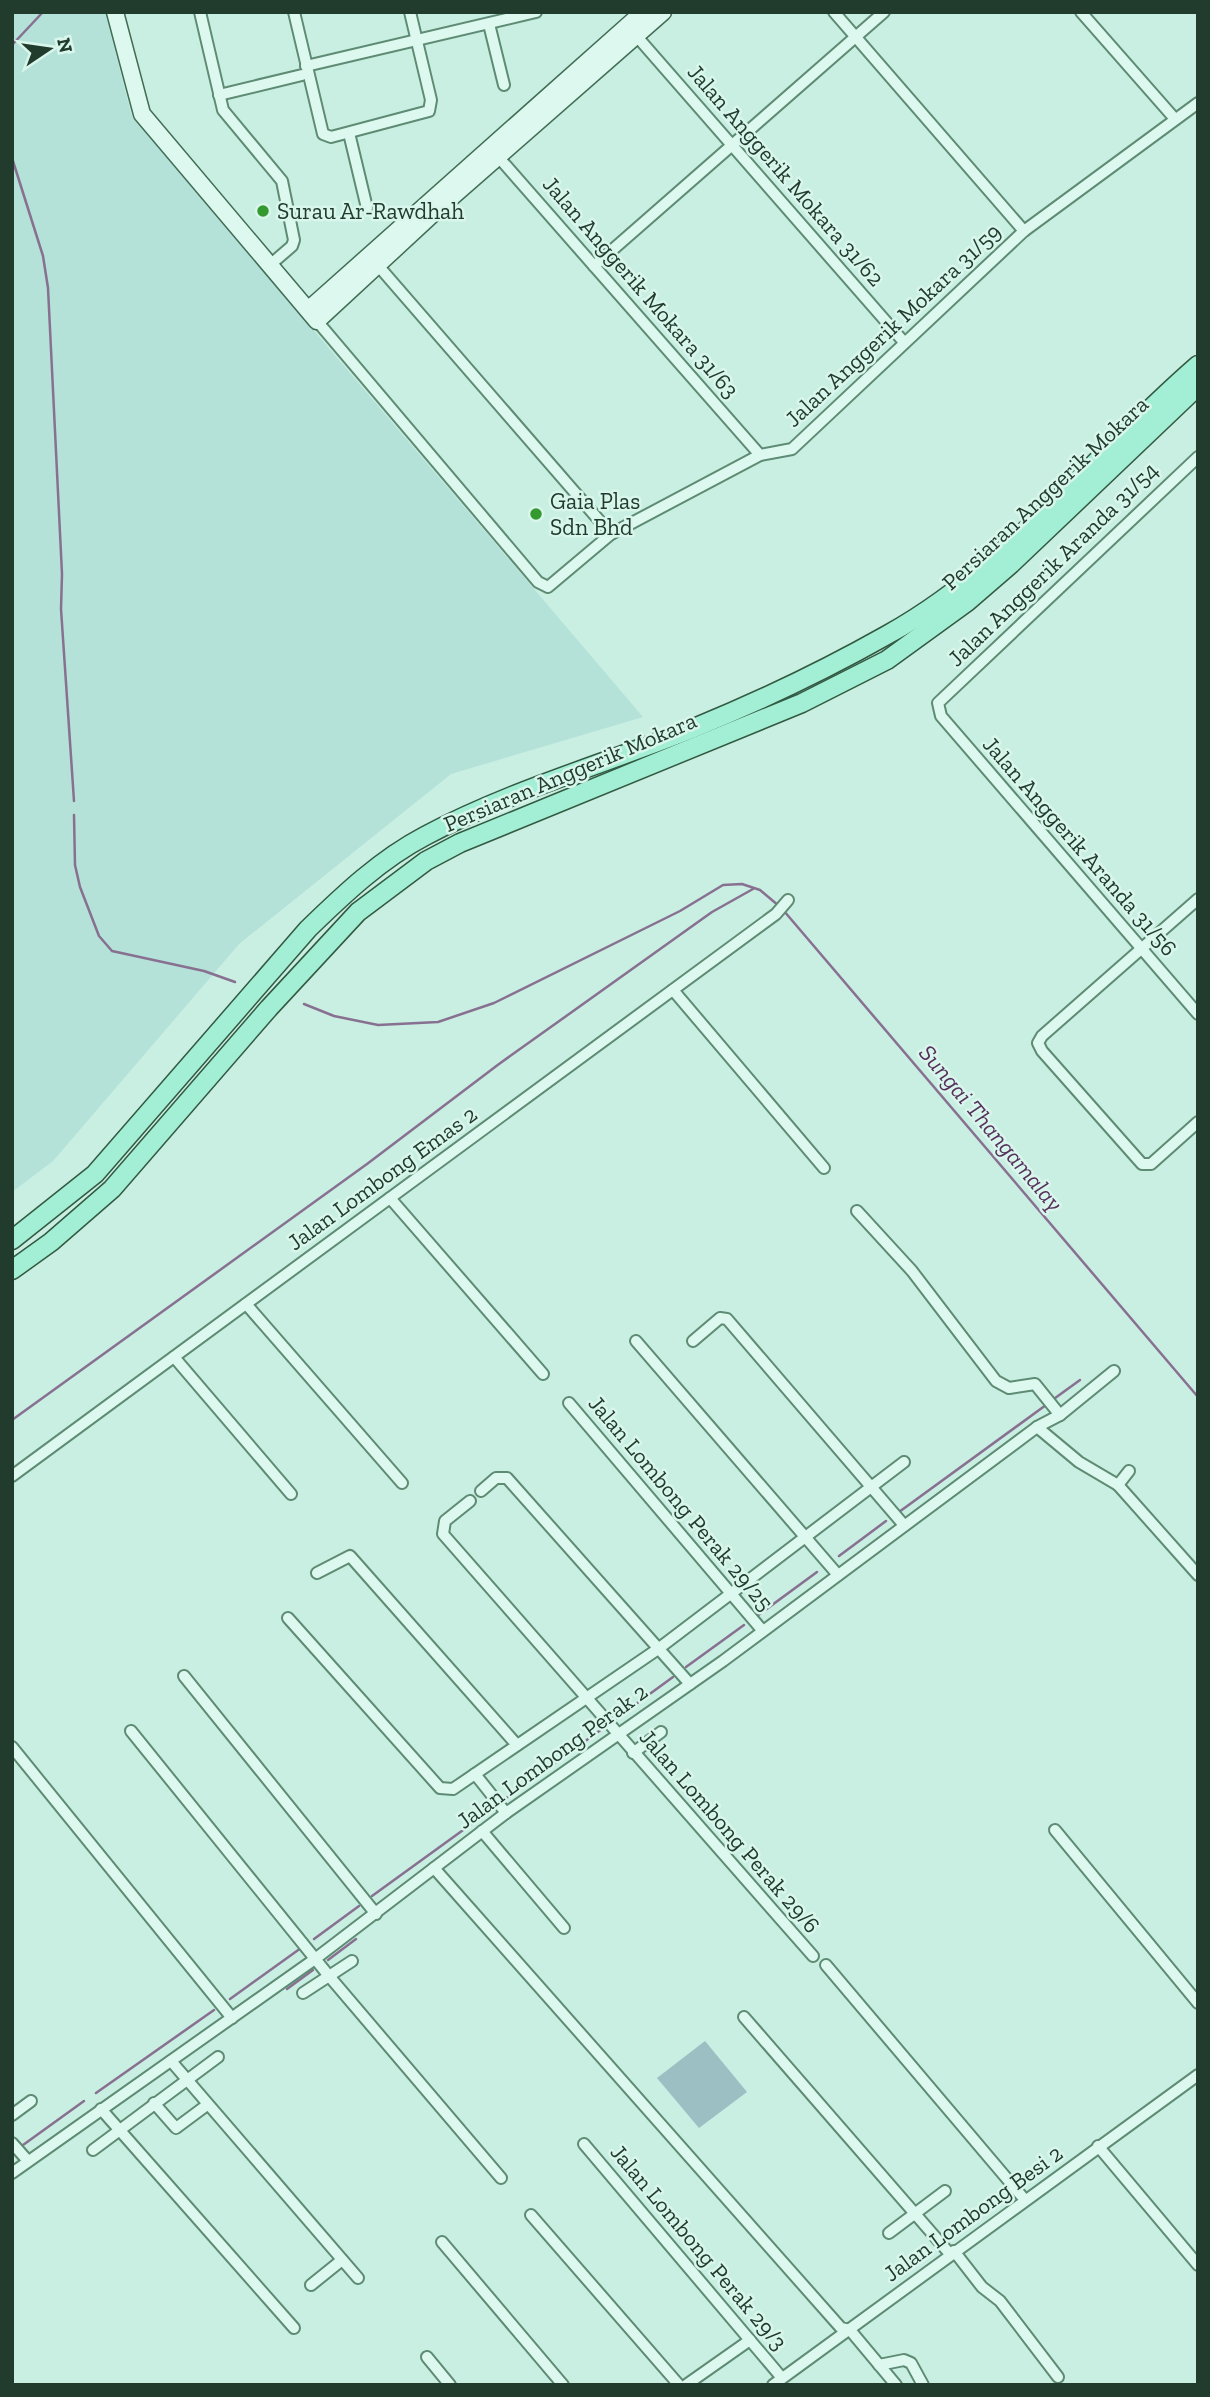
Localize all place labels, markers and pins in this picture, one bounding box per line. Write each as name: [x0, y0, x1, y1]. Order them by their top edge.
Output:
place label: Surau Ar-Rawdhah: [277, 197, 464, 225]
marker: Surau Ar-Rawdhah: [255, 203, 271, 219]
place label: Gaia Plas Sdn Bhd: [550, 487, 640, 541]
marker: Gaia Plas Sdn Bhd: [528, 506, 544, 522]

